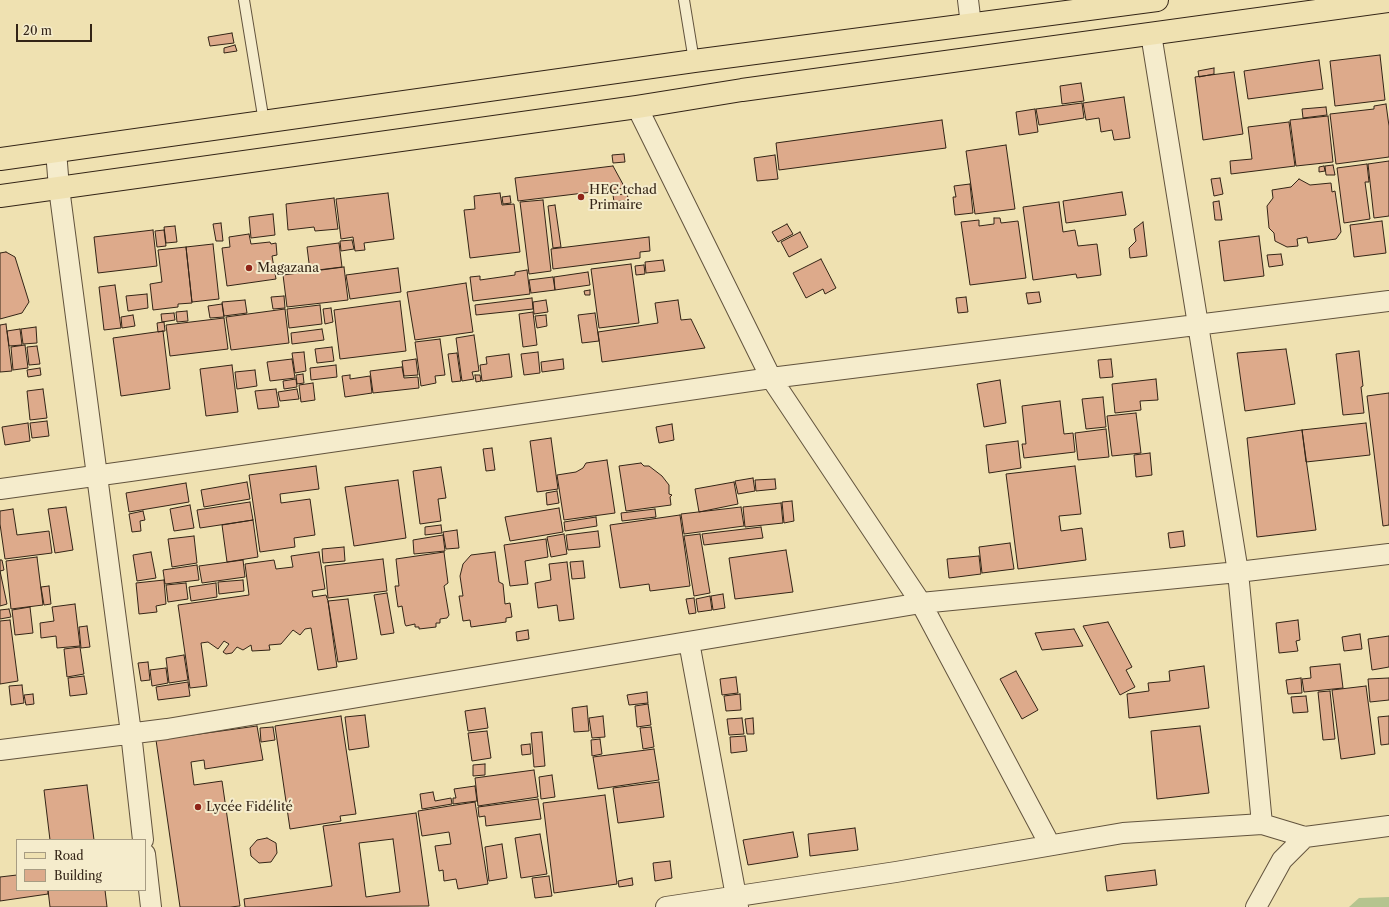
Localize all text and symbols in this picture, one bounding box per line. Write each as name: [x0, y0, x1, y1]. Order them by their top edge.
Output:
scale bar: [18, 16, 94, 42]
text: 20 m: [23, 23, 52, 38]
place label: HEC tchad Primaire: [589, 182, 657, 213]
marker: HEC tchad Primaire: [576, 192, 586, 202]
place label: Magazana: [257, 260, 319, 276]
marker: Magazana: [244, 263, 254, 273]
place label: Lycée Fidélité: [206, 799, 293, 815]
marker: Lycée Fidélité: [193, 802, 203, 812]
legend: [16, 839, 146, 891]
text: Road: [54, 848, 84, 863]
text: Building: [54, 868, 102, 883]

